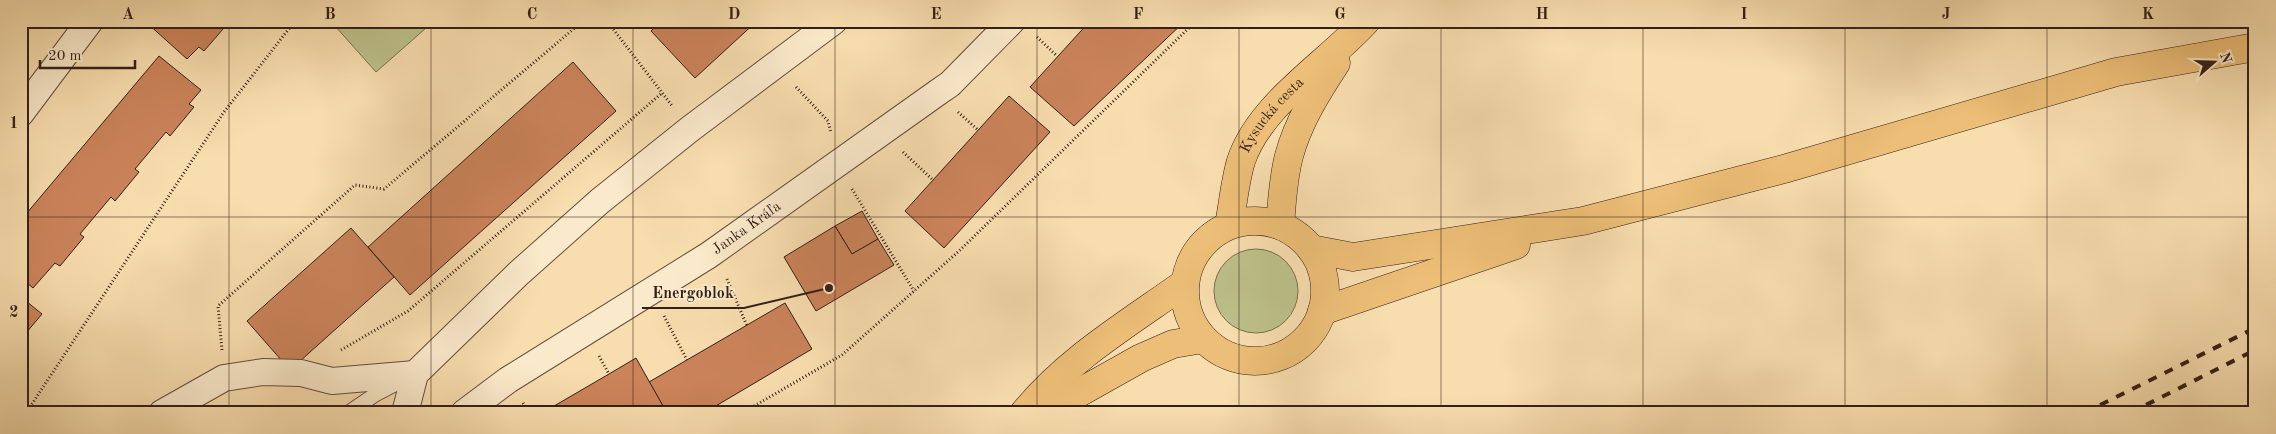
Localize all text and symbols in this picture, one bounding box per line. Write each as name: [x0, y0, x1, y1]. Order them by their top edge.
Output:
text: A: [122, 7, 134, 23]
text: B: [324, 7, 336, 23]
text: C: [527, 7, 537, 23]
text: D: [728, 7, 740, 23]
text: E: [930, 7, 942, 23]
text: F: [1133, 7, 1144, 23]
text: G: [1334, 7, 1346, 23]
text: H: [1535, 7, 1549, 23]
text: I: [1740, 7, 1748, 23]
text: J: [1942, 7, 1951, 23]
text: K: [2142, 7, 2154, 23]
scale bar: [40, 38, 135, 70]
north arrow: [2188, 38, 2238, 88]
text: 20 m: [48, 49, 82, 64]
text: N: [2217, 50, 2234, 66]
street label: Kysucká cesta: [1238, 74, 1307, 155]
text: 1: [9, 116, 19, 132]
street label: Janka Kráľa: [710, 198, 784, 258]
callout: Energoblok: [642, 277, 744, 308]
text: Energoblok: [652, 286, 734, 302]
text: 2: [9, 305, 19, 321]

